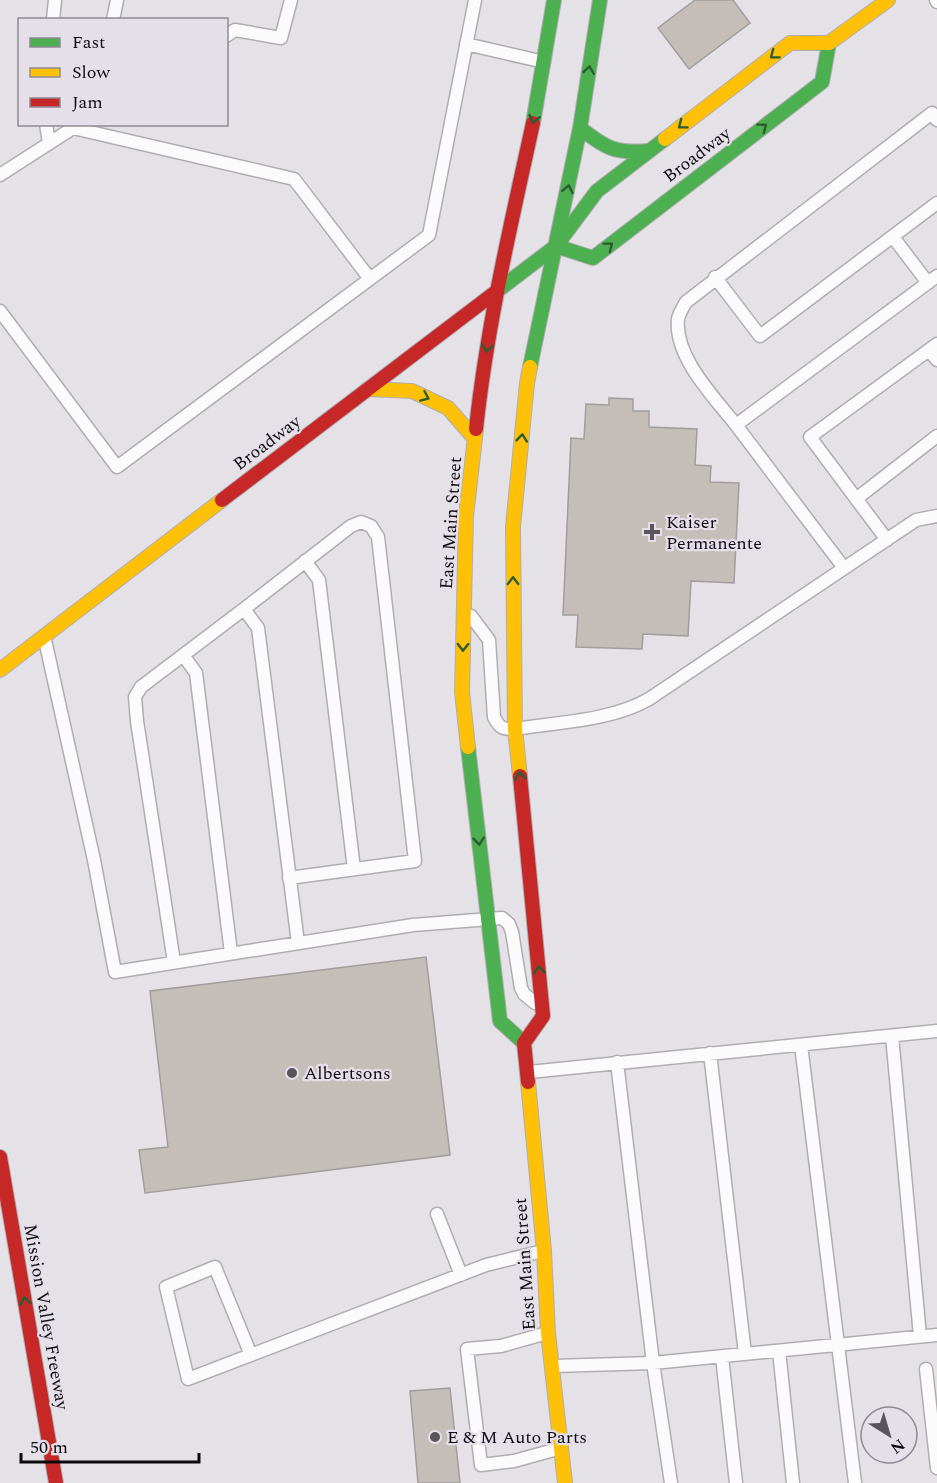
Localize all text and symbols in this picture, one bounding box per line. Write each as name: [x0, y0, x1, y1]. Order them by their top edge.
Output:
legend: [18, 18, 228, 126]
text: Fast: [72, 29, 105, 56]
one-way arrow: [770, 48, 781, 59]
text: Slow: [72, 59, 111, 86]
one-way arrow: [583, 66, 595, 75]
text: Jam: [72, 89, 103, 116]
one-way arrow: [528, 114, 541, 124]
one-way arrow: [678, 118, 689, 129]
street label: Broadway: [657, 120, 738, 189]
one-way arrow: [757, 123, 768, 134]
one-way arrow: [561, 184, 574, 194]
one-way arrow: [602, 242, 613, 253]
one-way arrow: [481, 343, 494, 353]
one-way arrow: [419, 390, 430, 402]
street label: Broadway: [227, 408, 308, 477]
one-way arrow: [515, 433, 528, 442]
street label: East Main Street: [433, 456, 469, 590]
place label: Kaiser Permanente: [666, 509, 762, 557]
marker: Kaiser Permanente: [643, 523, 661, 541]
one-way arrow: [507, 576, 519, 585]
one-way arrow: [457, 643, 469, 652]
one-way arrow: [514, 771, 527, 780]
one-way arrow: [472, 837, 485, 846]
one-way arrow: [533, 965, 546, 974]
place label: Albertsons: [304, 1060, 391, 1087]
marker: Albertsons: [285, 1066, 299, 1080]
street label: East Main Street: [507, 1197, 543, 1331]
street label: Mission Valley Freeway: [16, 1222, 76, 1413]
one-way arrow: [19, 1296, 31, 1306]
north arrow: [859, 1405, 919, 1465]
place label: E & M Auto Parts: [447, 1424, 587, 1451]
scale bar: [21, 1426, 200, 1464]
marker: E & M Auto Parts: [428, 1430, 442, 1444]
text: N: [885, 1433, 910, 1460]
text: 50 m: [30, 1434, 68, 1461]

